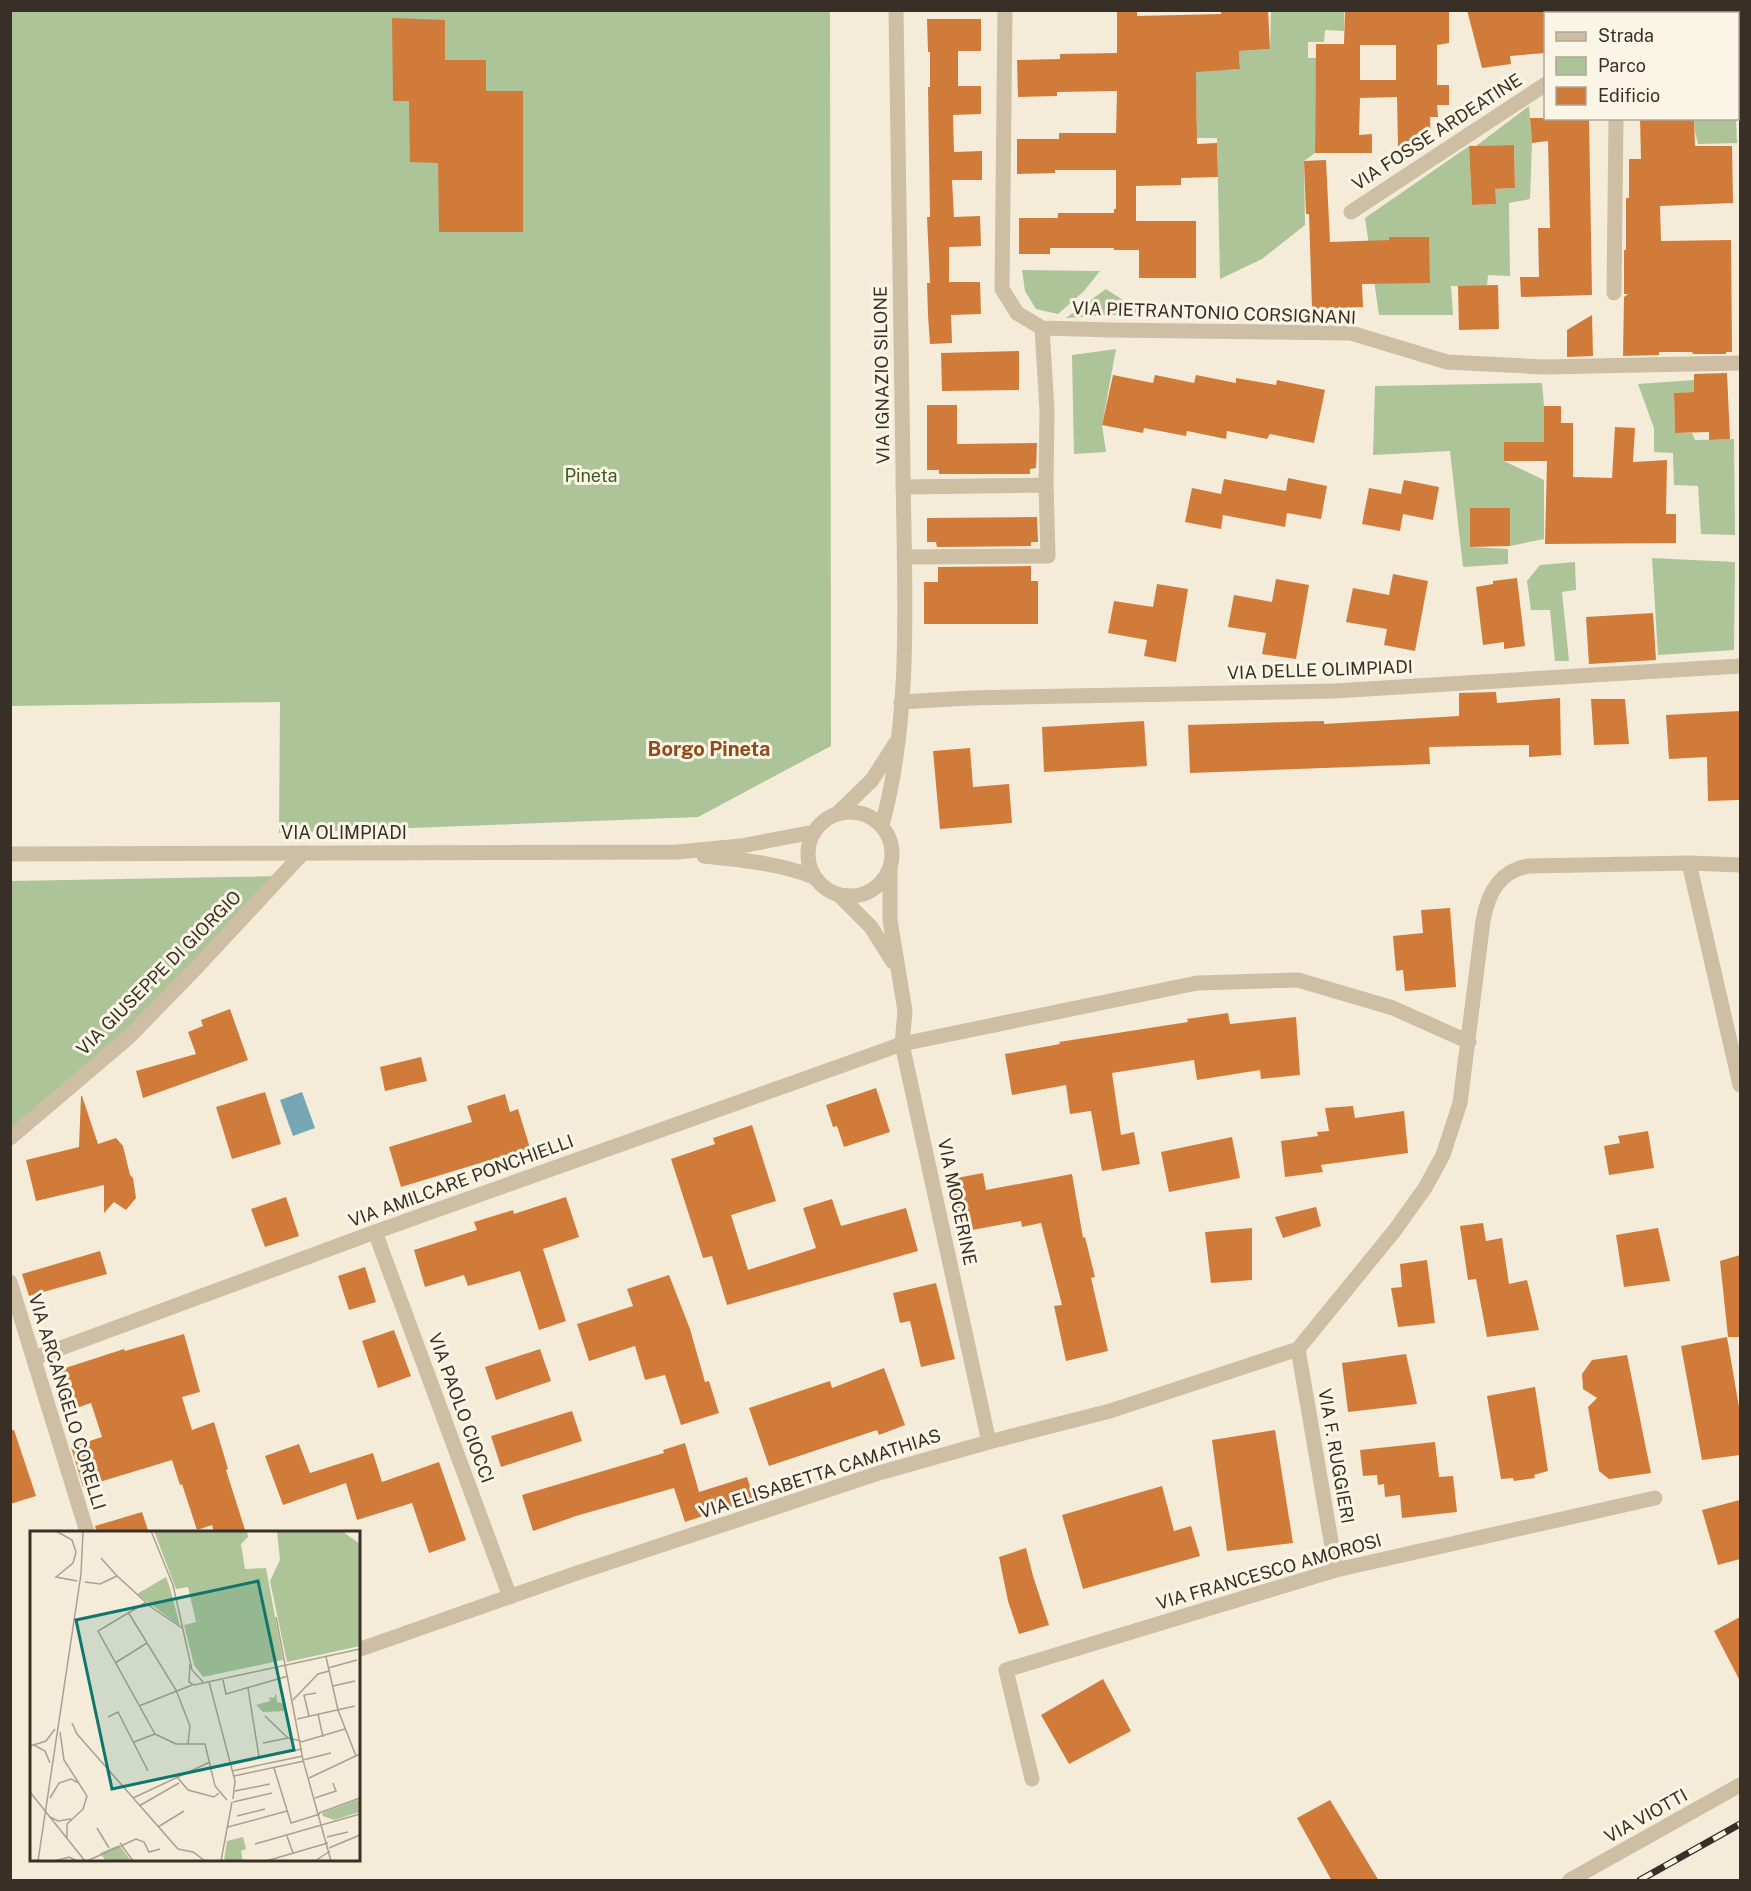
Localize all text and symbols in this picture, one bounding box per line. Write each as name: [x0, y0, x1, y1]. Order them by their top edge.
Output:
legend: [1544, 12, 1739, 120]
text: Strada: [1598, 25, 1654, 46]
text: Parco: [1598, 55, 1646, 76]
street label: VIA FOSSE ARDEATINE: [1348, 69, 1526, 194]
text: Edificio: [1598, 85, 1660, 106]
street label: VIA IGNAZIO SILONE: [869, 286, 894, 464]
street label: VIA PIETRANTONIO CORSIGNANI: [1072, 297, 1357, 328]
park label: Pineta: [564, 465, 618, 486]
street label: VIA DELLE OLIMPIADI: [1227, 656, 1413, 683]
district label: Borgo Pineta: [648, 737, 770, 761]
street label: VIA OLIMPIADI: [281, 822, 407, 843]
street label: VIA GIUSEPPE DI GIORGIO: [72, 886, 245, 1059]
street label: VIA AMILCARE PONCHIELLI: [346, 1130, 576, 1231]
street label: VIA MOCERINE: [934, 1137, 981, 1267]
street label: VIA ARCANGELO CORELLI: [25, 1291, 110, 1512]
street label: VIA PAOLO CIOCCI: [425, 1330, 498, 1486]
street label: VIA F. RUGGIERI: [1314, 1387, 1359, 1525]
street label: VIA ELISABETTA CAMATHIAS: [696, 1424, 943, 1523]
street label: VIA FRANCESCO AMOROSI: [1154, 1529, 1384, 1614]
inset map: [30, 1531, 360, 1861]
street label: VIA VIOTTI: [1601, 1784, 1691, 1847]

